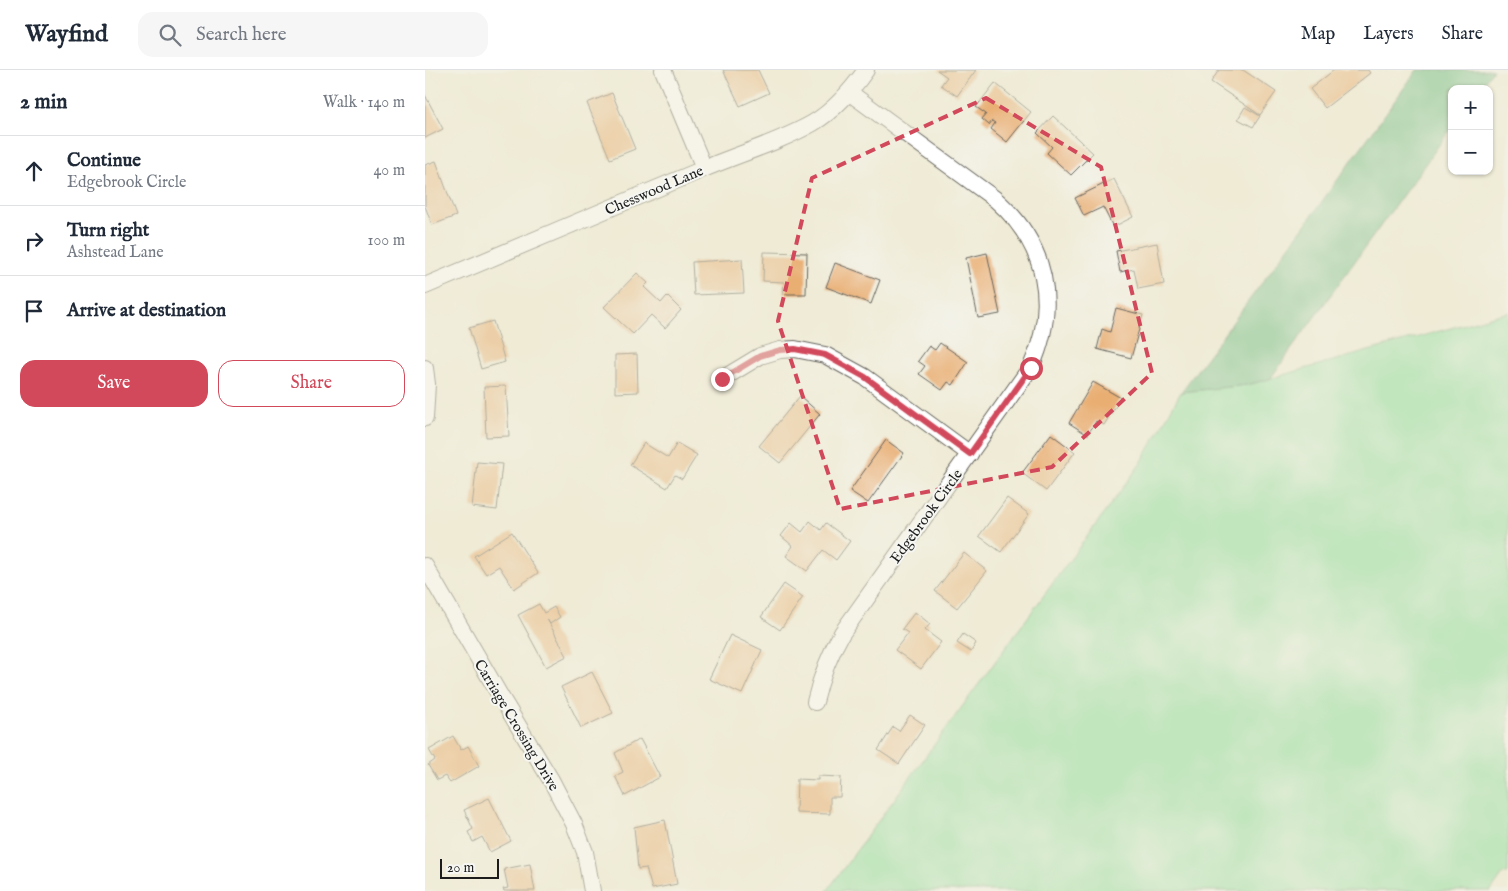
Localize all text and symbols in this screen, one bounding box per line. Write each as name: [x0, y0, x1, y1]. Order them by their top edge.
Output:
search box: [138, 12, 488, 57]
text: Wayfind: [25, 19, 108, 50]
icon: search: [156, 21, 184, 49]
text: Search here: [196, 23, 286, 47]
text: Map: [1301, 23, 1335, 46]
text: Layers: [1363, 23, 1414, 46]
text: Share: [1442, 23, 1483, 46]
map controls: [1448, 85, 1493, 175]
button: +: [1448, 85, 1493, 130]
text: 2 min: [20, 89, 67, 116]
text: Walk · 140 m: [323, 93, 405, 113]
button: −: [1448, 130, 1493, 175]
text: Continue: [67, 149, 141, 173]
icon: ahead: [20, 157, 48, 185]
text: 40 m: [373, 161, 405, 181]
street label: Chesswood Lane: [602, 161, 706, 220]
text: Edgebrook Circle: [67, 173, 186, 193]
text: Turn right: [67, 219, 149, 243]
icon: right: [20, 227, 48, 255]
text: 100 m: [368, 231, 405, 251]
text: Ashstead Lane: [67, 243, 164, 263]
icon: arrive: [20, 297, 48, 325]
text: Arrive at destination: [67, 299, 226, 323]
route start: [1020, 357, 1043, 380]
button: Save: [20, 360, 208, 407]
button: Share: [218, 360, 405, 407]
route end: [711, 368, 734, 391]
street label: Edgebrook Circle: [886, 465, 967, 567]
street label: Carriage Crossing Drive: [470, 656, 563, 795]
scale bar: [440, 856, 499, 879]
text: 20 m: [447, 859, 474, 877]

